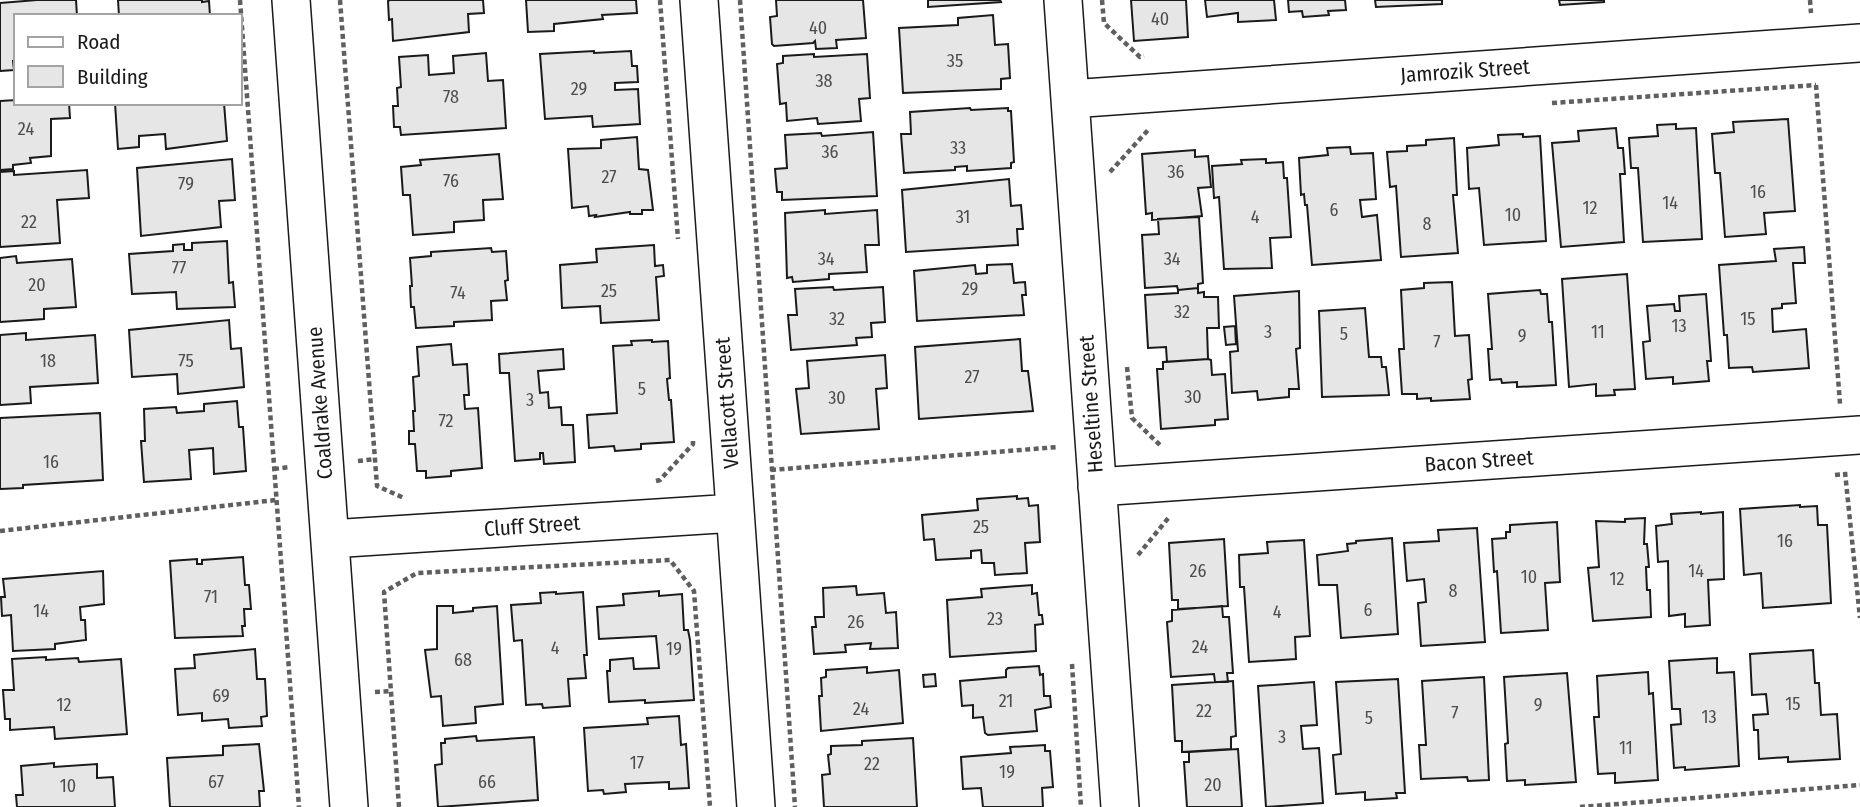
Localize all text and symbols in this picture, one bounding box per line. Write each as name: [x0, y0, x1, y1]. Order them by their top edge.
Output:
house number: 40: [1151, 8, 1169, 30]
legend: [14, 14, 242, 105]
house number: 40: [809, 17, 827, 39]
text: Road: [77, 29, 121, 55]
house number: 35: [947, 50, 963, 72]
street label: Jamrozik Street: [1399, 53, 1531, 88]
text: Building: [77, 64, 148, 90]
house number: 38: [815, 70, 833, 92]
house number: 29: [571, 78, 587, 100]
house number: 78: [443, 86, 459, 108]
house number: 24: [18, 118, 34, 140]
house number: 33: [950, 137, 966, 159]
house number: 36: [821, 141, 839, 163]
house number: 36: [1167, 161, 1185, 183]
house number: 27: [601, 166, 617, 188]
house number: 76: [443, 170, 459, 192]
house number: 79: [178, 173, 194, 195]
house number: 16: [1750, 181, 1766, 203]
house number: 14: [1662, 192, 1678, 214]
house number: 12: [1583, 197, 1598, 219]
house number: 6: [1330, 199, 1339, 221]
house number: 10: [1505, 204, 1521, 226]
house number: 31: [956, 206, 970, 228]
house number: 4: [1251, 206, 1260, 228]
house number: 22: [21, 211, 37, 233]
house number: 8: [1423, 213, 1432, 235]
house number: 34: [818, 248, 835, 270]
house number: 34: [1164, 248, 1181, 270]
house number: 77: [172, 257, 186, 279]
house number: 20: [28, 274, 46, 296]
house number: 29: [962, 278, 978, 300]
house number: 25: [601, 280, 617, 302]
house number: 74: [450, 282, 466, 304]
house number: 32: [1174, 301, 1190, 323]
house number: 32: [829, 308, 845, 330]
house number: 15: [1740, 308, 1756, 330]
house number: 13: [1671, 315, 1687, 337]
house number: 3: [1264, 321, 1272, 343]
house number: 11: [1591, 321, 1605, 343]
house number: 5: [1340, 323, 1348, 345]
house number: 9: [1518, 325, 1526, 347]
street label: Coaldrake Avenue: [302, 326, 338, 480]
house number: 7: [1433, 331, 1441, 353]
street label: Heseltine Street: [1073, 334, 1109, 474]
street label: Vellacott Street: [709, 336, 745, 470]
house number: 18: [40, 350, 56, 372]
house number: 75: [178, 350, 194, 372]
house number: 27: [964, 366, 980, 388]
house number: 5: [638, 378, 646, 400]
house number: 30: [1184, 386, 1202, 408]
house number: 30: [828, 387, 846, 409]
house number: 3: [526, 389, 534, 411]
house number: 72: [438, 410, 454, 432]
street label: Bacon Street: [1424, 444, 1534, 478]
house number: 16: [43, 451, 59, 473]
street label: Cluff Street: [483, 510, 581, 542]
house number: 25: [973, 516, 989, 538]
house number: 16: [1777, 530, 1793, 552]
house number: 26: [1190, 560, 1207, 582]
house number: 14: [1688, 560, 1704, 582]
house number: 10: [1521, 566, 1537, 588]
house number: 12: [1610, 568, 1625, 590]
house number: 8: [1449, 580, 1458, 602]
house number: 71: [204, 586, 218, 608]
house number: 6: [1364, 599, 1373, 621]
house number: 14: [33, 600, 49, 622]
house number: 4: [1273, 601, 1282, 623]
house number: 23: [987, 608, 1003, 630]
house number: 26: [848, 611, 865, 633]
house number: 24: [1192, 636, 1208, 658]
house number: 4: [551, 637, 560, 659]
house number: 19: [666, 638, 682, 660]
house number: 68: [454, 649, 472, 671]
house number: 69: [212, 685, 230, 707]
house number: 21: [999, 690, 1013, 712]
house number: 15: [1785, 693, 1801, 715]
house number: 12: [57, 694, 72, 716]
house number: 9: [1534, 694, 1542, 716]
house number: 24: [853, 698, 869, 720]
house number: 22: [1196, 700, 1212, 722]
house number: 7: [1451, 702, 1459, 724]
house number: 13: [1701, 706, 1717, 728]
house number: 5: [1365, 707, 1373, 729]
house number: 3: [1278, 726, 1286, 748]
house number: 11: [1619, 737, 1633, 759]
house number: 17: [630, 752, 644, 774]
house number: 22: [864, 753, 880, 775]
house number: 19: [999, 761, 1015, 783]
house number: 67: [208, 771, 224, 793]
house number: 66: [478, 771, 496, 793]
house number: 20: [1204, 774, 1222, 796]
house number: 10: [60, 775, 76, 797]

